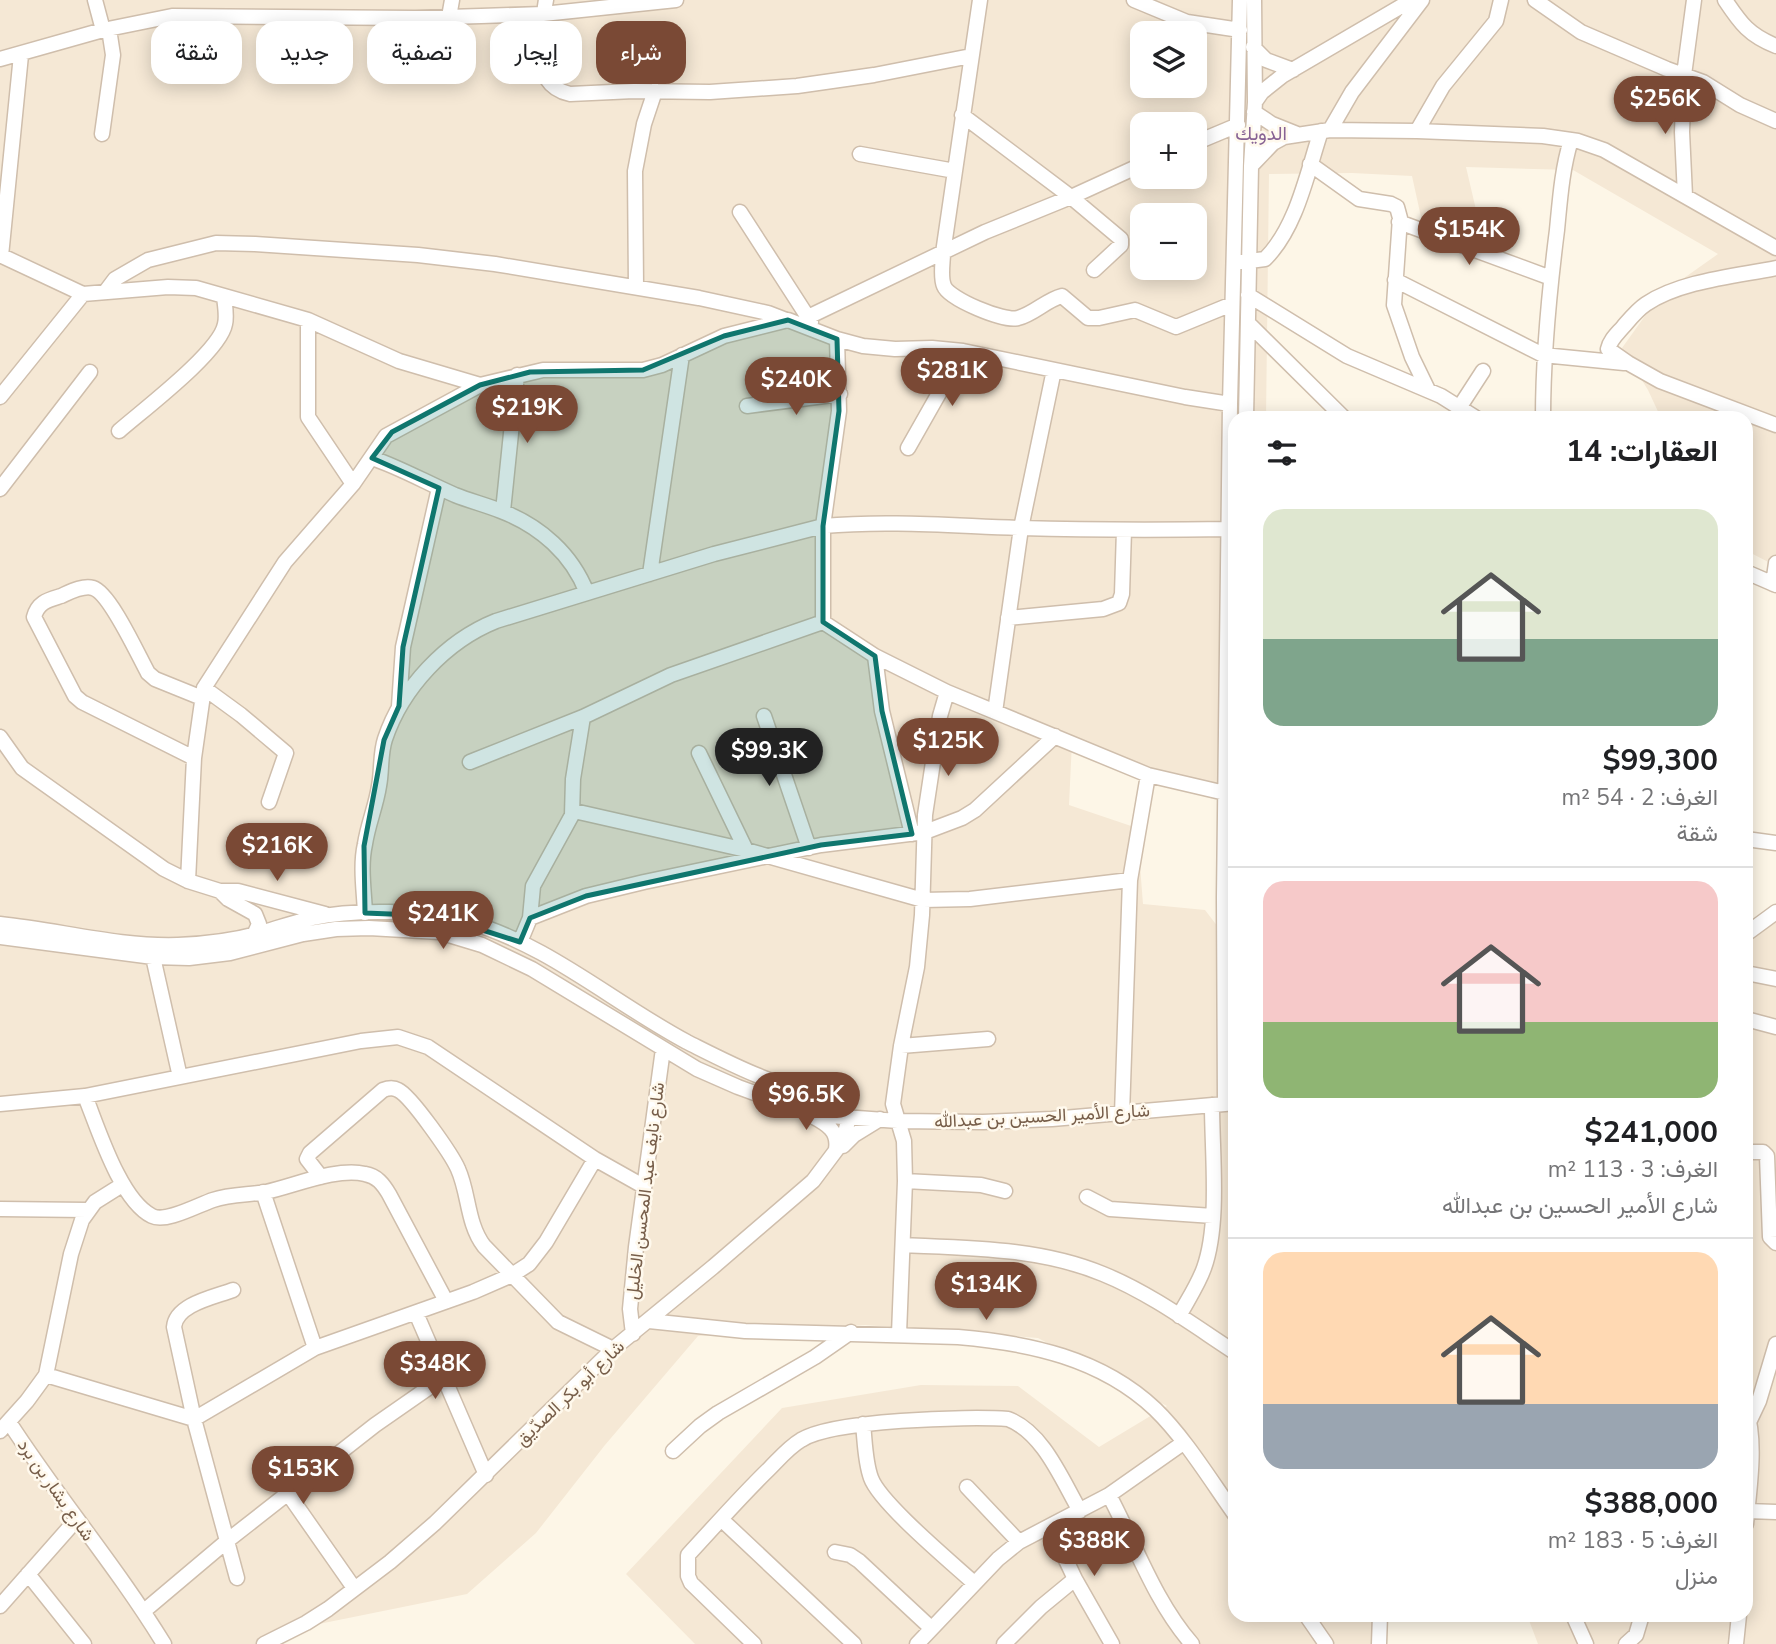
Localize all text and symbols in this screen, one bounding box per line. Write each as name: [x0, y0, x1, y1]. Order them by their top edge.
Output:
chip: شقة: [151, 21, 242, 84]
chip: جديد: [256, 21, 353, 84]
chip: تصفية: [367, 21, 476, 84]
chip: إيجار: [490, 21, 582, 84]
chip: شراء: [596, 21, 686, 84]
map controls: [1130, 21, 1207, 280]
button: layers: [1130, 21, 1207, 98]
pin: $256K: [1616, 76, 1714, 136]
text: $256K: [1630, 83, 1700, 114]
button: +: [1130, 112, 1207, 189]
district label: الدويك: [1235, 121, 1287, 147]
button: −: [1130, 203, 1207, 280]
pin: $154K: [1420, 208, 1518, 267]
text: $154K: [1434, 214, 1504, 245]
pin: $281K: [903, 348, 1001, 408]
text: $281K: [917, 355, 987, 386]
pin: $240K: [747, 358, 845, 417]
text: $240K: [761, 364, 831, 395]
pin: $219K: [478, 386, 576, 445]
text: $219K: [492, 392, 562, 423]
text: العقارات: 14: [1566, 431, 1718, 472]
icon: filters: [1263, 434, 1301, 472]
icon: home: [1428, 554, 1554, 680]
pin: $125K: [899, 718, 997, 778]
text: $125K: [913, 725, 983, 756]
pin: $99.3K: [712, 728, 826, 788]
text: $99.3K: [731, 735, 807, 766]
text: $99,300: [1603, 740, 1718, 781]
text: الغرف: 2 · 54 m²: [1562, 782, 1718, 813]
text: شقة: [1676, 818, 1718, 849]
pin: $216K: [228, 824, 326, 883]
text: $216K: [242, 830, 312, 861]
pin: $241K: [394, 892, 492, 951]
text: $241K: [408, 898, 478, 929]
icon: home: [1428, 926, 1554, 1052]
pin: $96.5K: [749, 1072, 863, 1132]
text: $96.5K: [768, 1079, 844, 1110]
street label: شارع نايف عبد المحسن الخليل: [620, 1081, 670, 1301]
street label: شارع الأمير الحسين بن عبدالله: [934, 1098, 1150, 1134]
text: $241,000: [1585, 1112, 1718, 1153]
text: الغرف: 3 · 113 m²: [1548, 1154, 1718, 1185]
text: شارع الأمير الحسين بن عبدالله: [1442, 1190, 1718, 1221]
pin: $134K: [937, 1262, 1035, 1322]
text: $134K: [951, 1269, 1021, 1300]
icon: home: [1428, 1297, 1554, 1423]
street label: شارع أبو بكر الصدّيق: [510, 1335, 630, 1451]
pin: $348K: [386, 1342, 484, 1401]
text: $348K: [400, 1348, 470, 1379]
street label: شارع بشار بن برد: [12, 1434, 100, 1546]
pin: $153K: [254, 1446, 352, 1506]
text: $153K: [268, 1453, 338, 1484]
text: $388,000: [1585, 1483, 1718, 1524]
pin: $388K: [1045, 1518, 1143, 1578]
text: $388K: [1059, 1525, 1129, 1556]
text: الغرف: 5 · 183 m²: [1548, 1525, 1718, 1556]
text: منزل: [1675, 1561, 1718, 1592]

